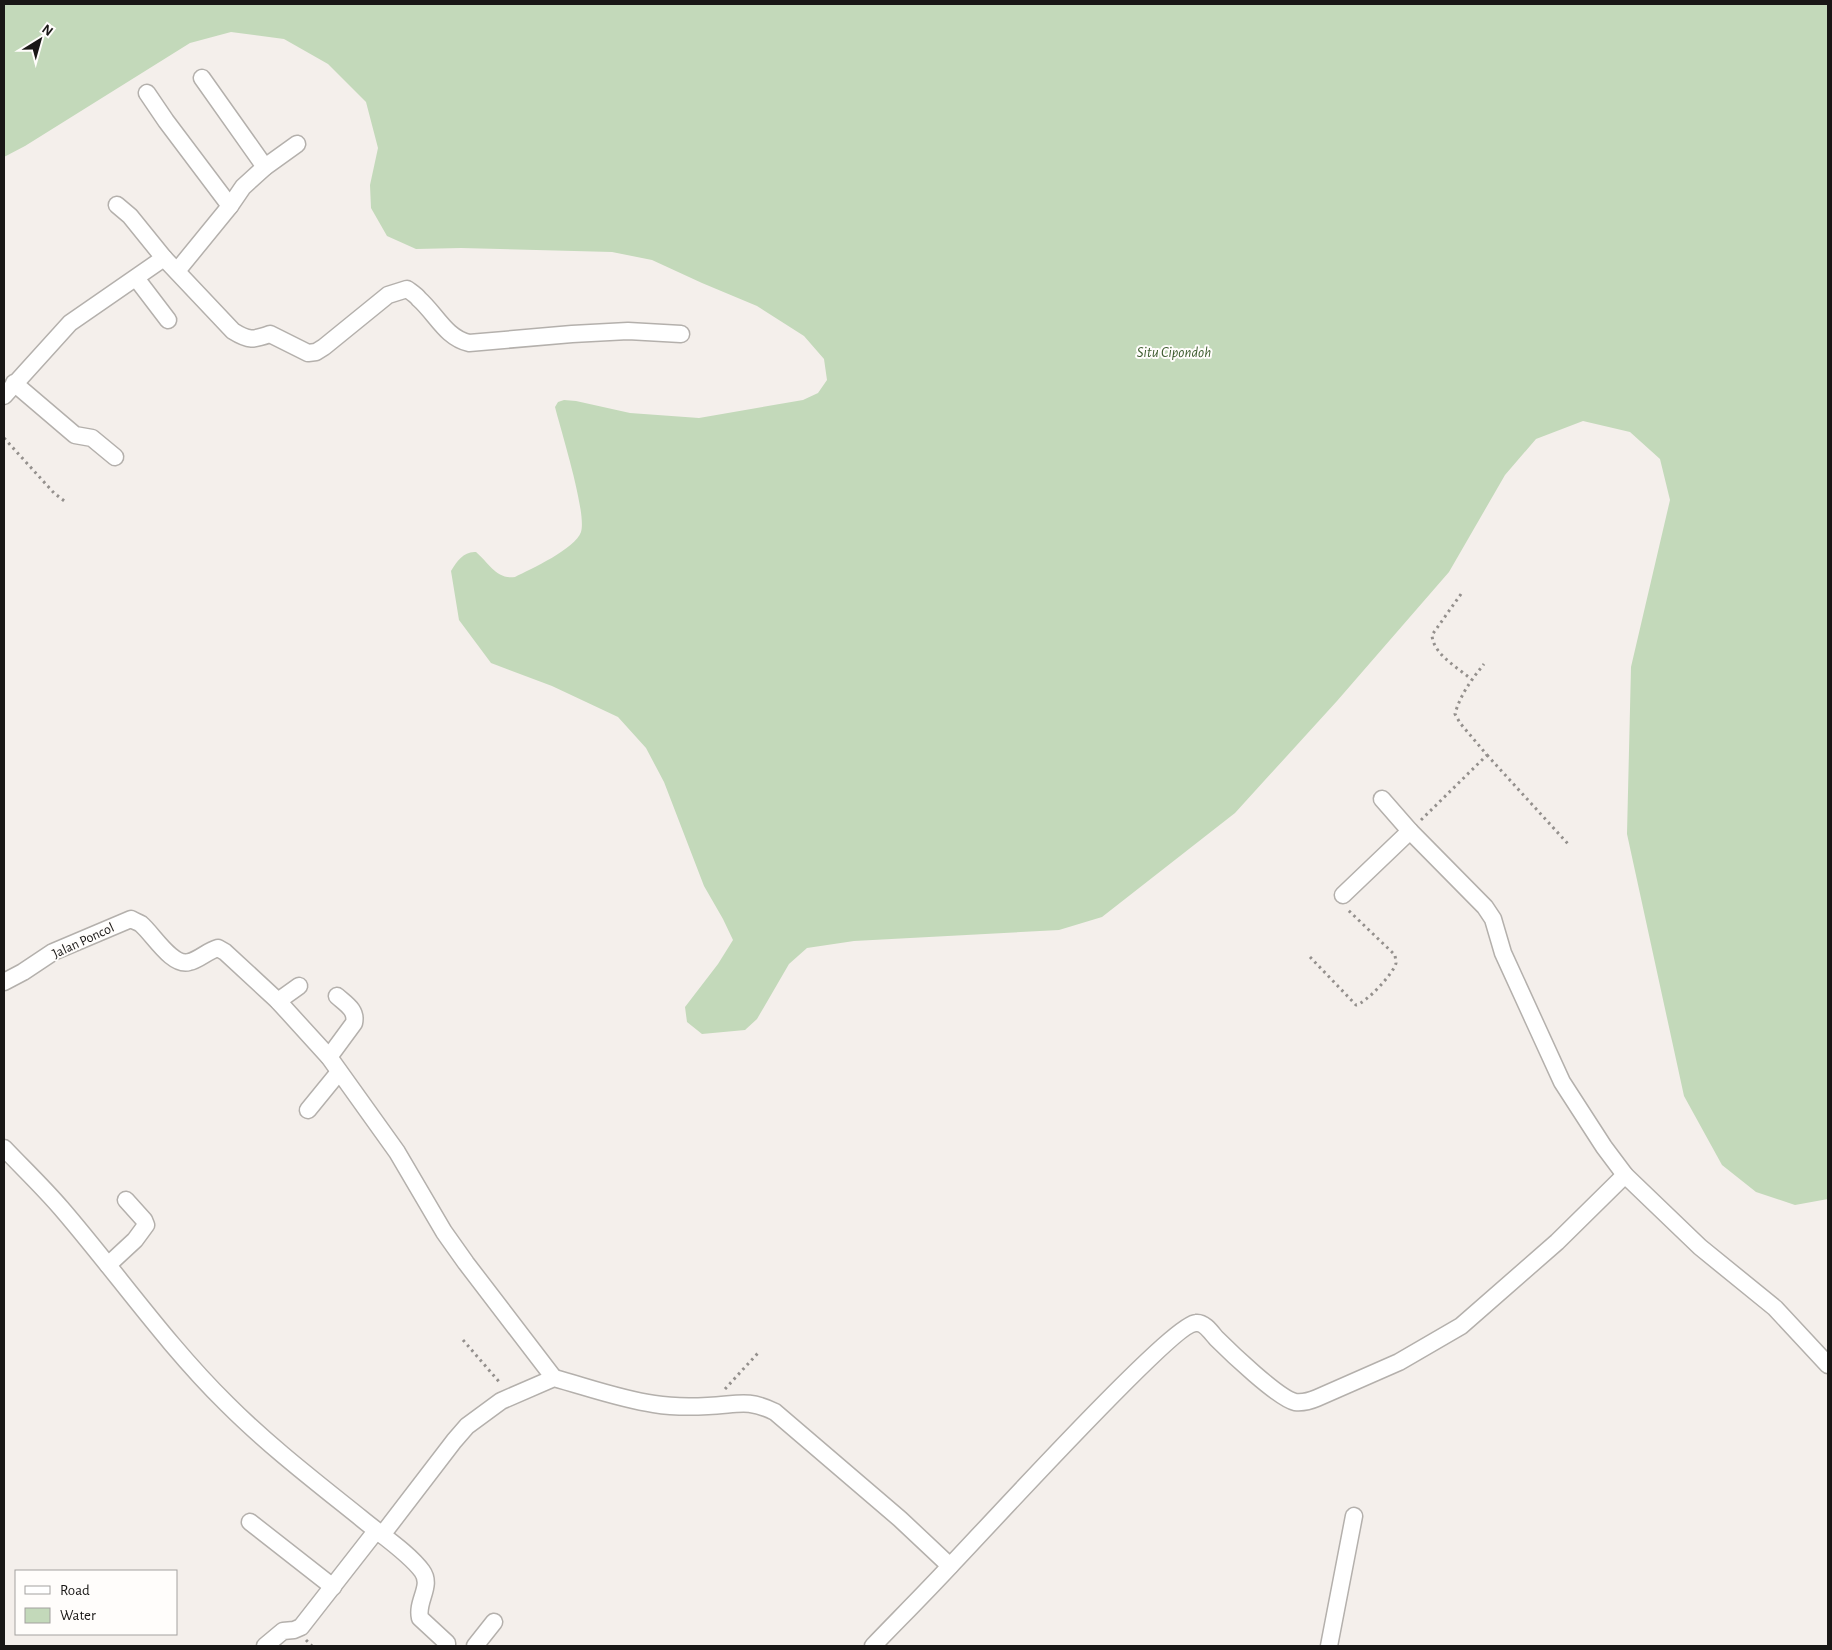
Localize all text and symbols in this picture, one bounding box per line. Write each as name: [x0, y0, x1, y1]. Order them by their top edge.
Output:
north arrow: [15, 15, 65, 65]
text: N: [39, 22, 55, 39]
water label: Situ Cipondoh: [1137, 345, 1211, 360]
street label: Jalan Poncol: [50, 921, 116, 961]
legend: [15, 1570, 178, 1635]
text: Road: [60, 1583, 90, 1598]
text: Water: [60, 1608, 96, 1623]

